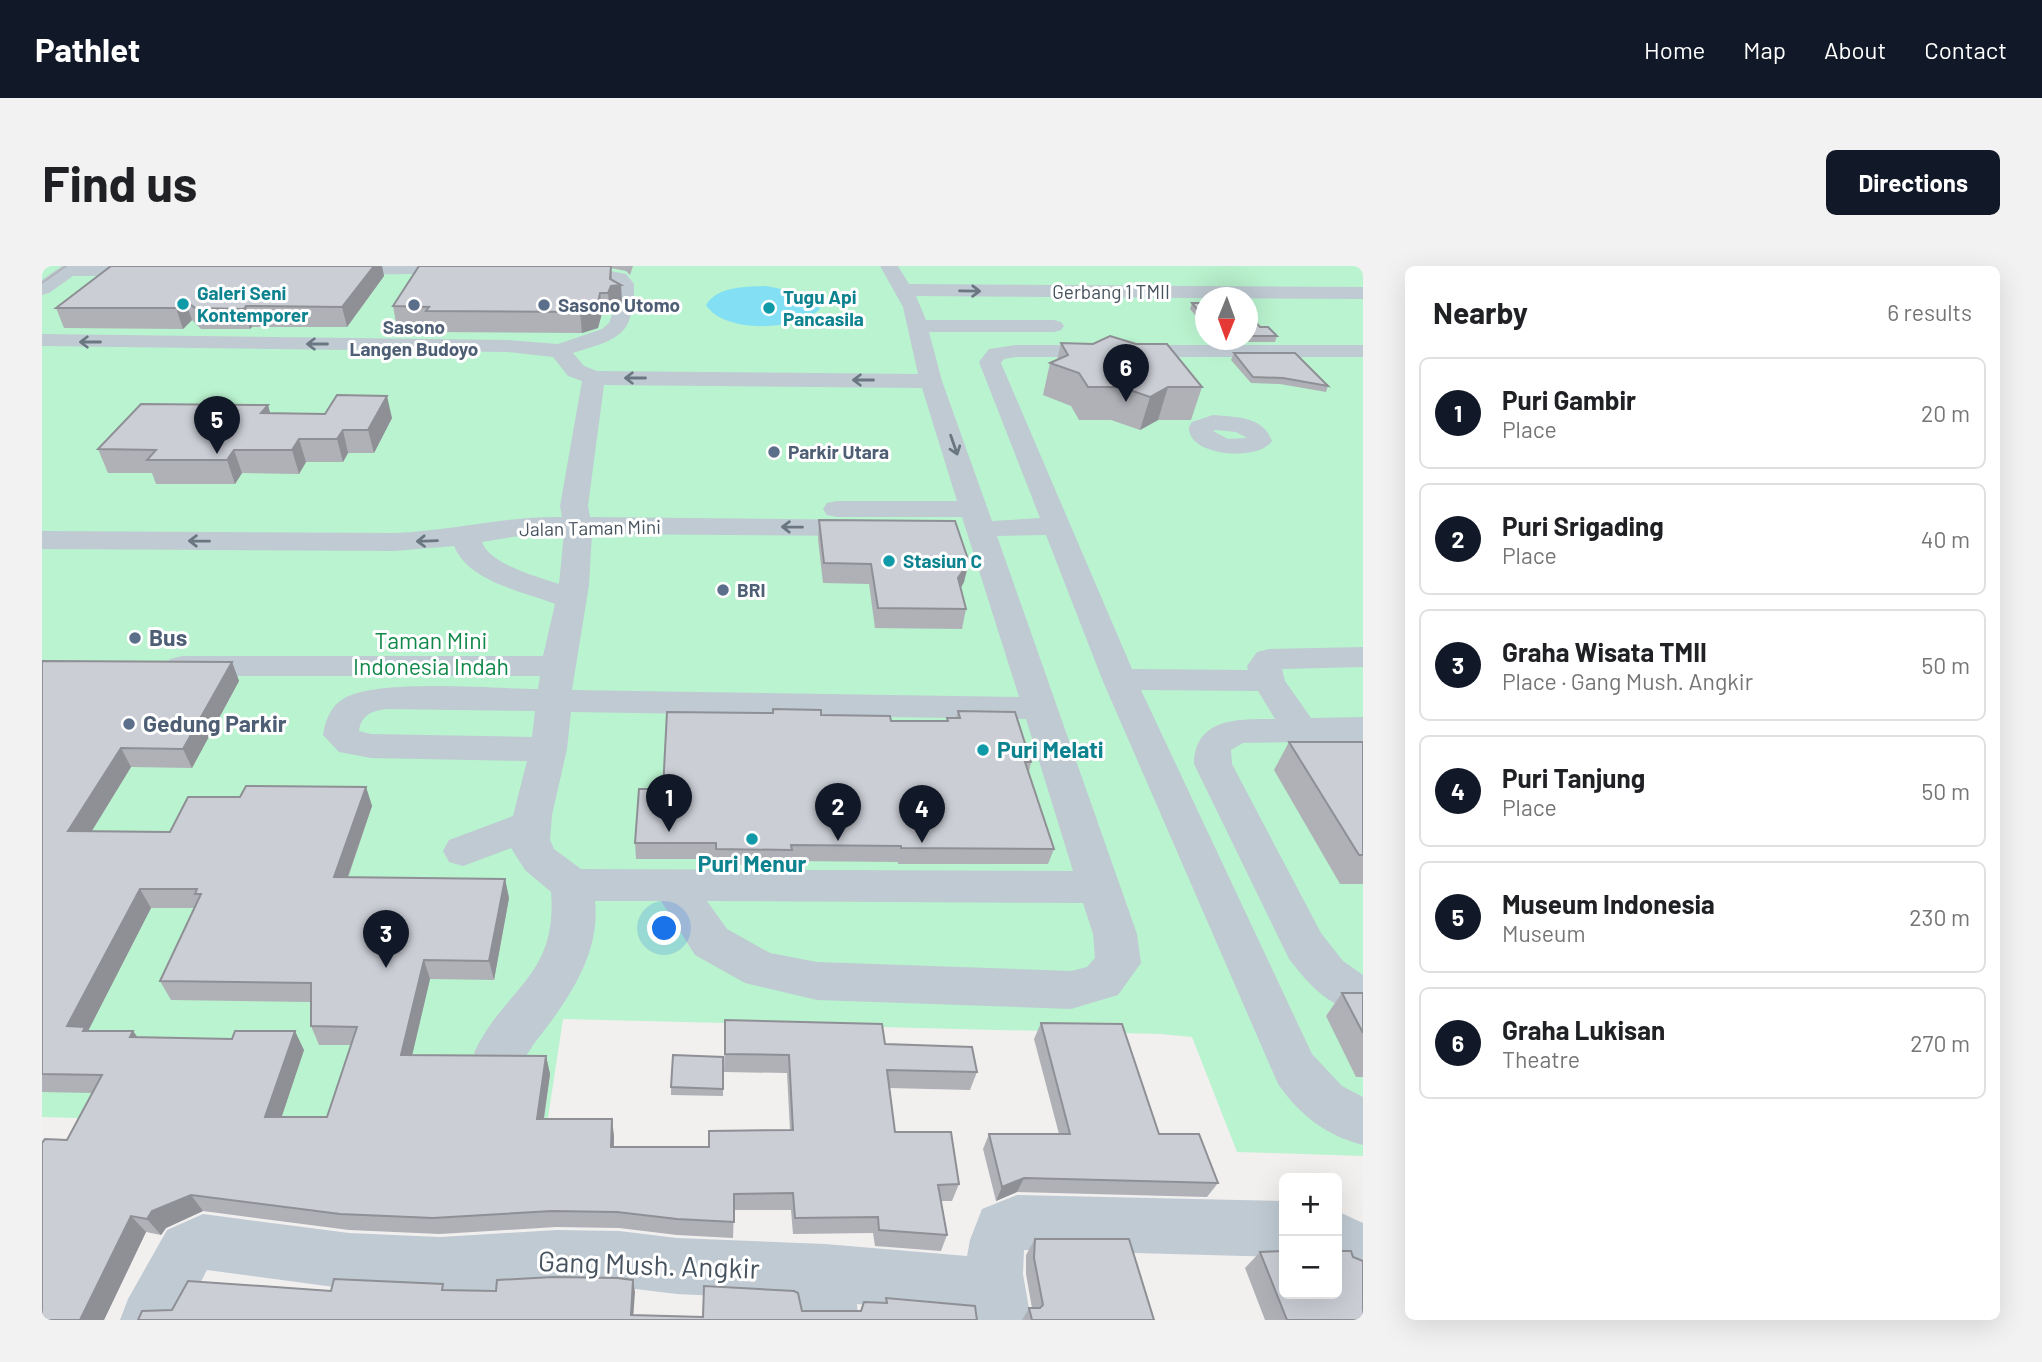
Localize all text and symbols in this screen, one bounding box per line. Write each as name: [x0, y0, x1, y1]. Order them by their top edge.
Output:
text: Pathlet: [35, 29, 140, 69]
text: Home: [1644, 35, 1705, 64]
text: Map: [1743, 35, 1786, 64]
text: About: [1824, 35, 1886, 64]
text: Contact: [1924, 35, 2007, 64]
button: Directions: [1826, 150, 2000, 215]
text: Find us: [42, 153, 197, 212]
street label: Gerbang 1 TMII: [1052, 280, 1170, 303]
place label: Galeri Seni Kontemporer: [197, 281, 309, 326]
one-way arrow: [958, 284, 981, 297]
place label: Tugu Api Pancasila: [783, 285, 864, 330]
north arrow: [1195, 287, 1258, 350]
place label: Sasono Utomo: [558, 293, 680, 316]
text: Nearby: [1433, 294, 1528, 330]
marker: Galeri Seni Kontemporer: [175, 296, 191, 312]
marker: Sasono Langen Budoyo: [406, 297, 422, 313]
marker: Sasono Utomo: [536, 297, 552, 313]
text: 6 results: [1887, 298, 1972, 326]
marker: Tugu Api Pancasila: [761, 300, 777, 316]
place label: Sasono Langen Budoyo: [350, 315, 478, 360]
one-way arrow: [79, 335, 102, 349]
one-way arrow: [306, 337, 329, 351]
pin: 6: [1103, 344, 1149, 402]
one-way arrow: [624, 371, 647, 385]
one-way arrow: [851, 373, 874, 387]
text: Puri Gambir: [1502, 384, 1636, 415]
pin: 5: [194, 396, 240, 454]
text: 1: [1454, 399, 1462, 427]
text: 20 m: [1921, 399, 1970, 427]
text: Place: [1502, 415, 1557, 443]
one-way arrow: [948, 434, 961, 456]
place label: Parkir Utara: [788, 440, 889, 463]
marker: Parkir Utara: [766, 444, 782, 460]
text: Puri Srigading: [1502, 510, 1664, 541]
street label: Jalan Taman Mini: [519, 515, 661, 540]
one-way arrow: [780, 521, 803, 534]
text: 2: [1452, 525, 1464, 553]
text: 40 m: [1921, 525, 1970, 553]
one-way arrow: [188, 534, 211, 548]
one-way arrow: [416, 534, 439, 547]
text: Place: [1502, 541, 1557, 569]
place label: Stasiun C: [903, 549, 982, 572]
marker: Stasiun C: [881, 553, 897, 569]
place label: BRI: [737, 578, 765, 601]
marker: BRI: [715, 582, 731, 598]
place label: Bus: [149, 623, 187, 651]
park label: Taman Mini Indonesia Indah: [353, 626, 509, 680]
marker: Bus: [127, 630, 143, 646]
text: Graha Wisata TMII: [1502, 636, 1707, 667]
text: 3: [1452, 651, 1464, 679]
text: 50 m: [1922, 651, 1970, 679]
text: Place · Gang Mush. Angkir: [1502, 667, 1753, 695]
place label: Gedung Parkir: [143, 709, 287, 737]
marker: Gedung Parkir: [121, 716, 137, 732]
place label: Puri Melati: [997, 735, 1104, 763]
marker: Puri Melati: [975, 742, 991, 758]
text: Puri Tanjung: [1502, 762, 1645, 793]
pin: 1: [646, 774, 692, 832]
text: 4: [1451, 777, 1465, 805]
text: 50 m: [1922, 777, 1970, 805]
pin: 2: [815, 783, 861, 841]
pin: 4: [899, 785, 945, 843]
text: Place: [1502, 793, 1557, 821]
marker: Puri Menur: [744, 831, 760, 847]
place label: Puri Menur: [698, 849, 806, 877]
text: Museum Indonesia: [1502, 888, 1715, 919]
text: 5: [1452, 903, 1464, 931]
text: 230 m: [1909, 903, 1970, 931]
pin: 3: [363, 910, 409, 968]
your location: [647, 911, 681, 945]
text: Museum: [1502, 919, 1585, 947]
text: Graha Lukisan: [1502, 1014, 1665, 1045]
text: 6: [1452, 1029, 1464, 1057]
text: 270 m: [1910, 1029, 1970, 1057]
text: Theatre: [1502, 1045, 1580, 1073]
map controls: [1279, 1173, 1342, 1299]
button: +: [1279, 1173, 1342, 1236]
button: −: [1279, 1236, 1342, 1299]
street label: Gang Mush. Angkir: [538, 1243, 760, 1285]

